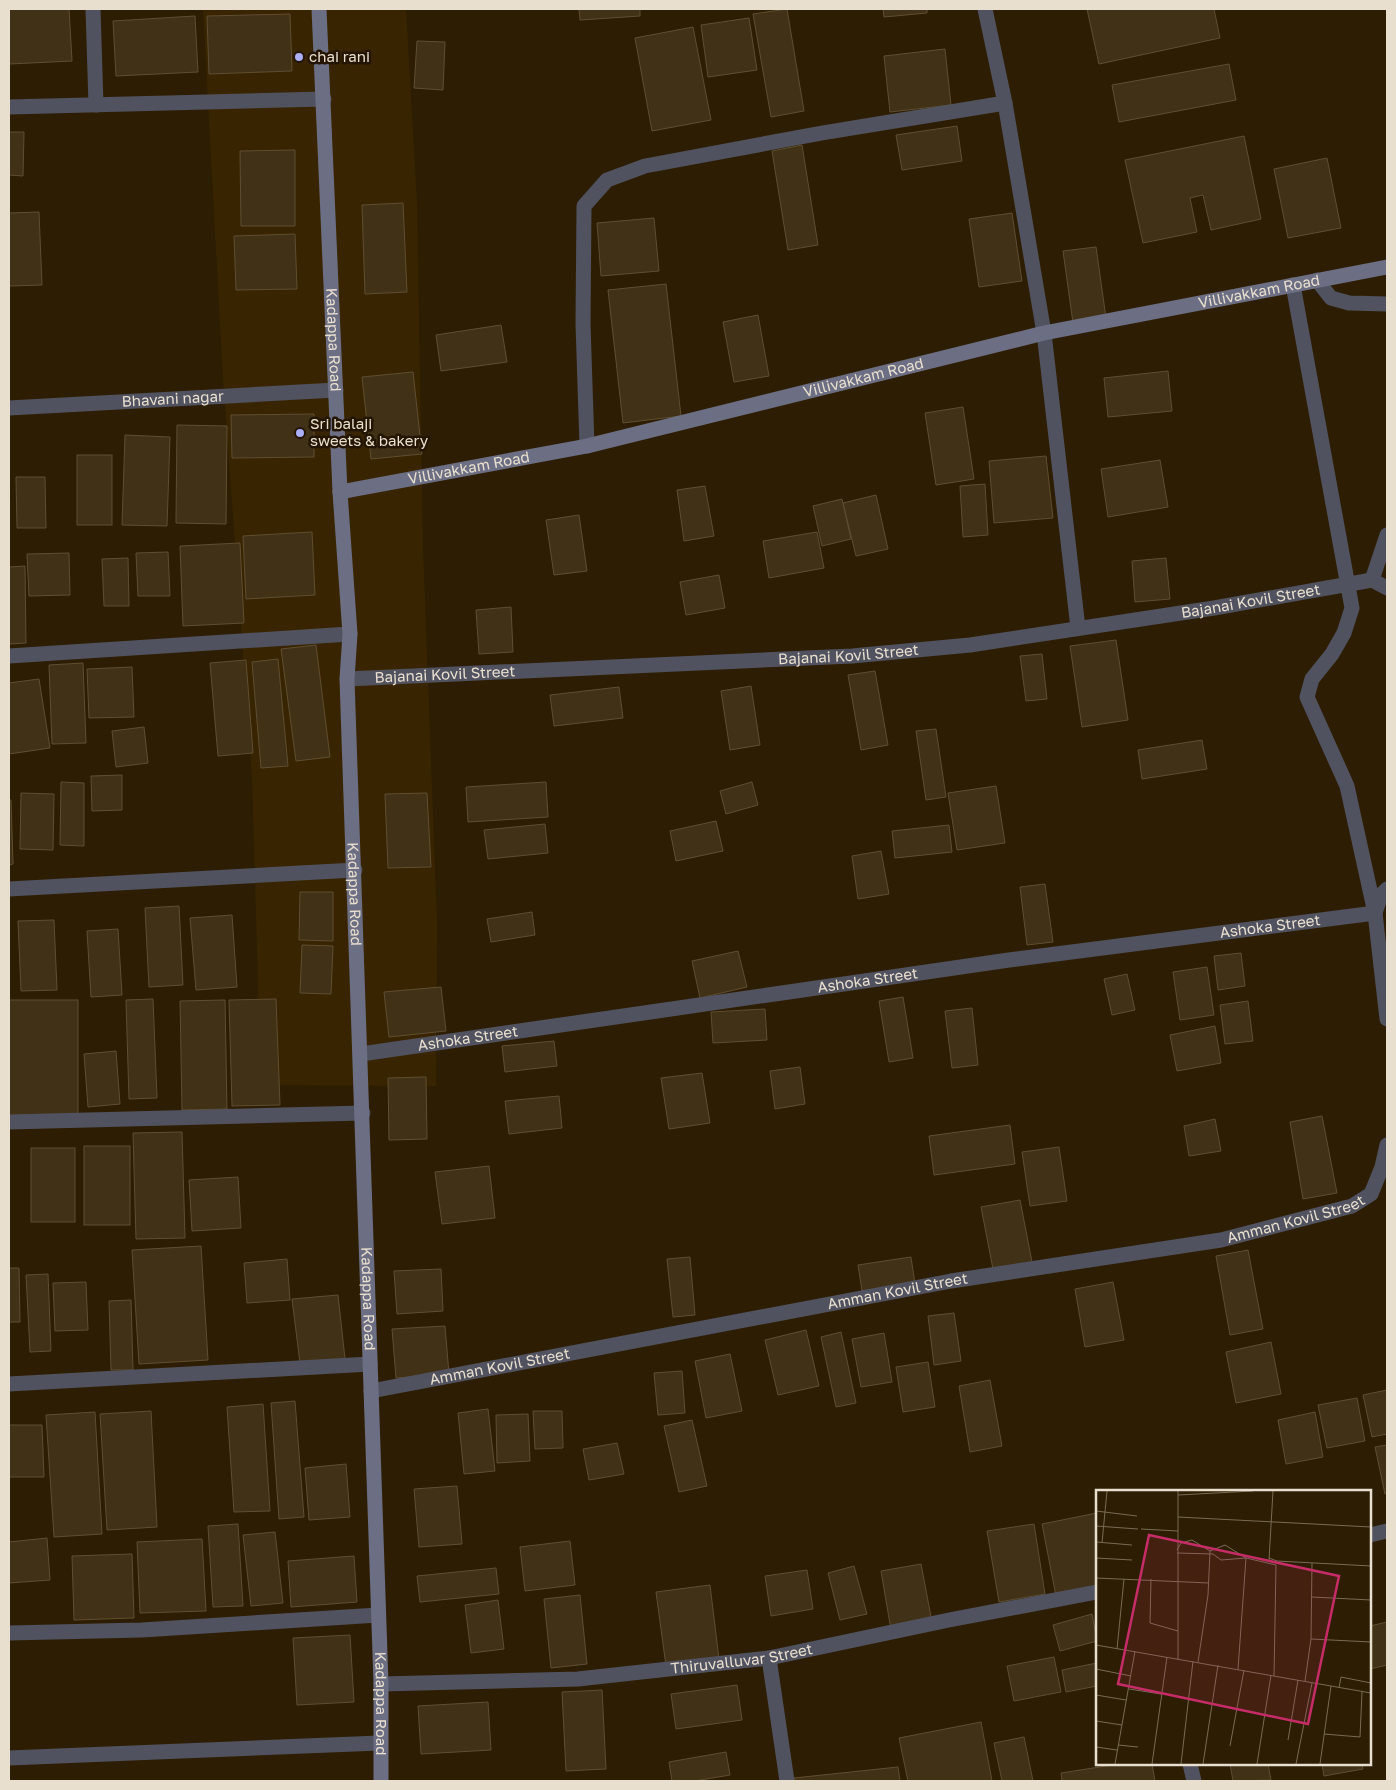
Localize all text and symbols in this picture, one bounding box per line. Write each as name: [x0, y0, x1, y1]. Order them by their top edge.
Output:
place label: chai rani: [309, 47, 370, 65]
marker: chai rani: [293, 51, 305, 63]
street label: Villivakkam Road: [1197, 270, 1321, 311]
street label: Kadappa Road: [323, 287, 346, 392]
street label: Villivakkam Road: [801, 353, 925, 400]
street label: Bhavani nagar: [121, 386, 224, 410]
place label: Sri balaji sweets & bakery: [310, 414, 429, 449]
marker: Sri balaji sweets & bakery: [294, 427, 306, 439]
street label: Villivakkam Road: [406, 447, 531, 487]
street label: Bajanai Kovil Street: [1180, 579, 1321, 621]
street label: Bajanai Kovil Street: [778, 640, 919, 667]
street label: Bajanai Kovil Street: [374, 661, 516, 686]
street label: Kadappa Road: [345, 842, 366, 946]
street label: Ashoka Street: [1219, 910, 1321, 941]
street label: Ashoka Street: [816, 963, 919, 996]
street label: Ashoka Street: [416, 1021, 519, 1054]
street label: Amman Kovil Street: [1225, 1190, 1368, 1246]
street label: Kadappa Road: [358, 1246, 380, 1351]
street label: Amman Kovil Street: [826, 1269, 969, 1312]
street label: Amman Kovil Street: [428, 1344, 571, 1388]
inset map: [1096, 1490, 1371, 1765]
street label: Thiruvalluvar Street: [670, 1639, 814, 1677]
street label: Kadappa Road: [372, 1651, 391, 1755]

